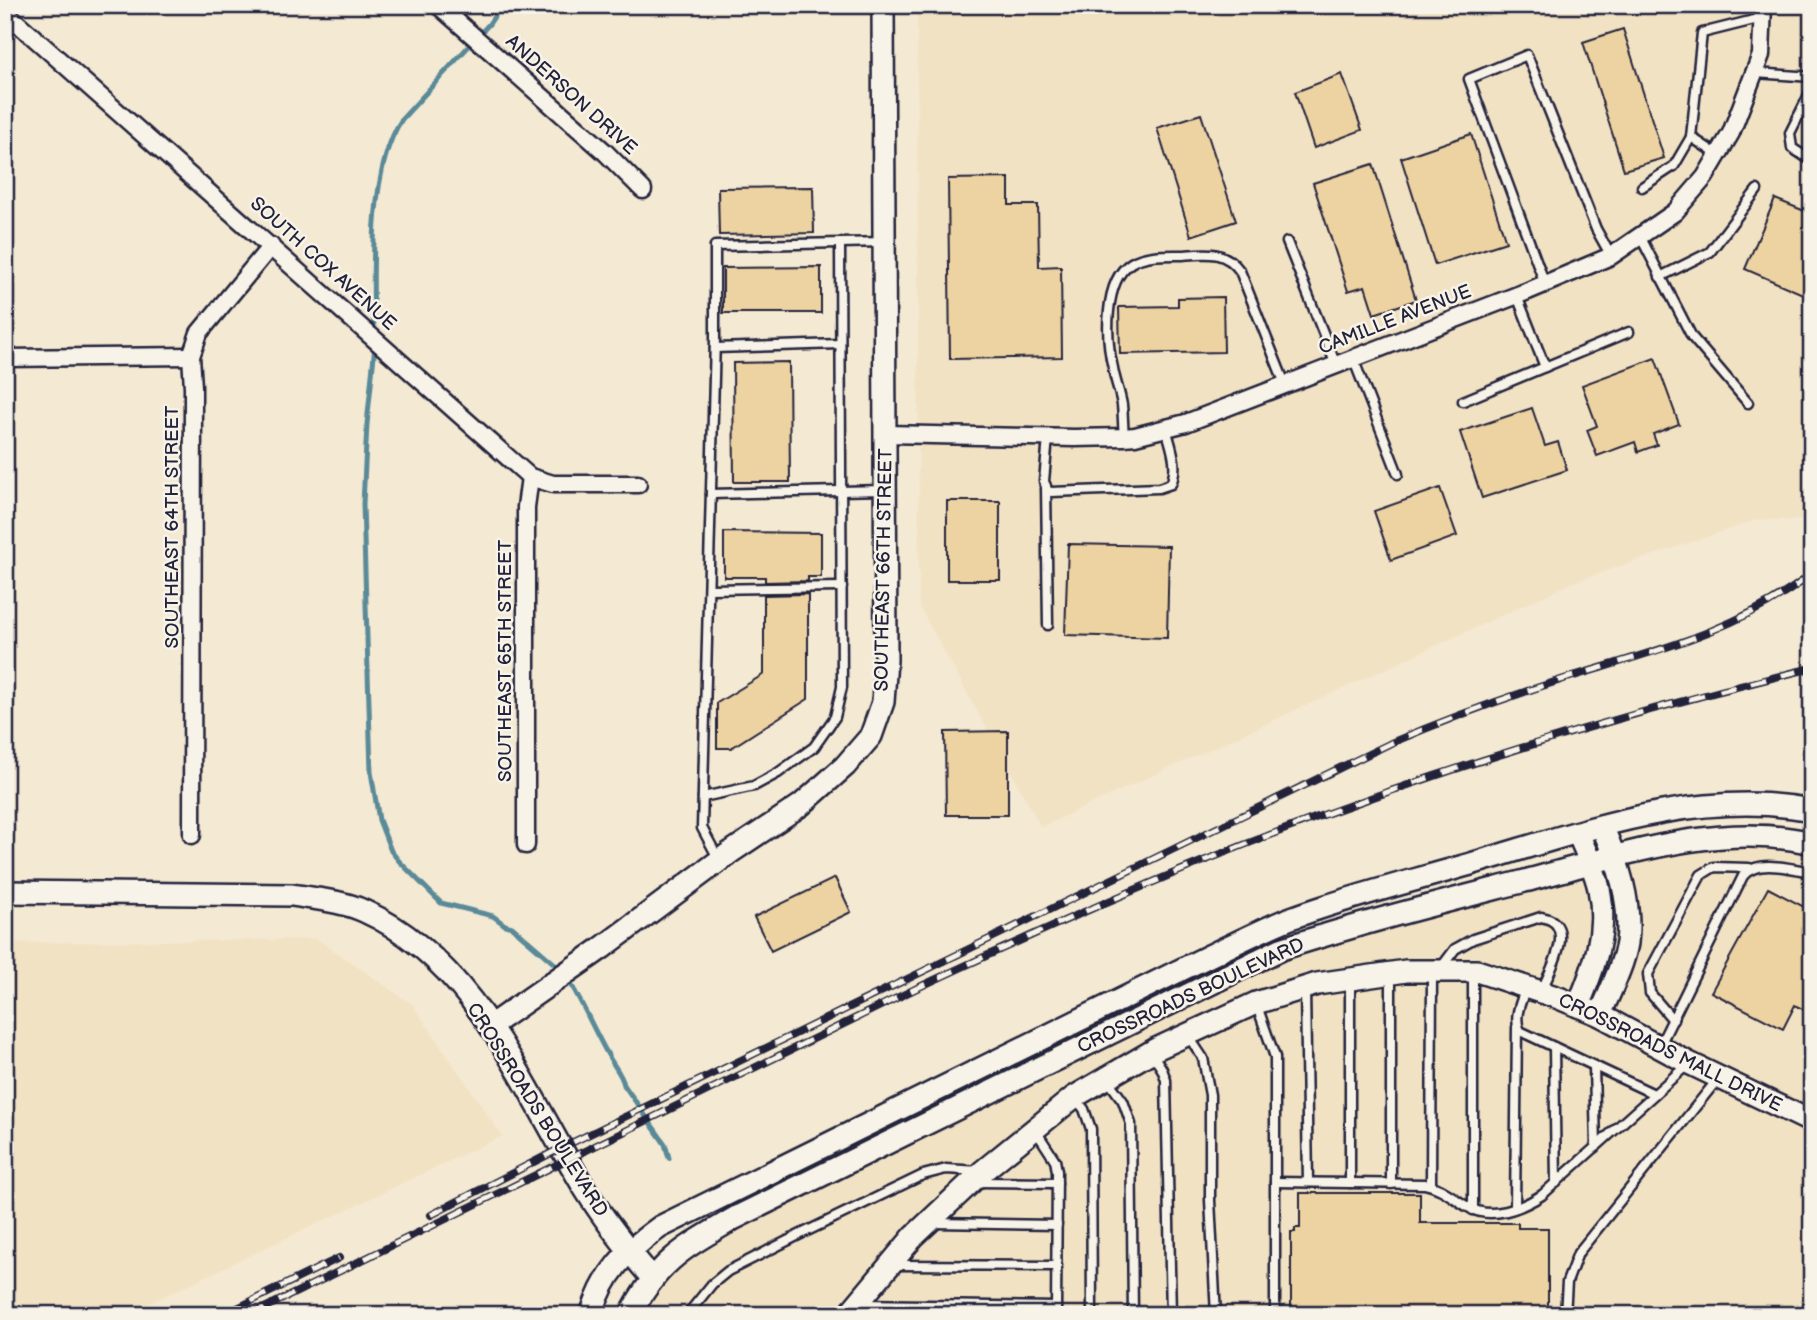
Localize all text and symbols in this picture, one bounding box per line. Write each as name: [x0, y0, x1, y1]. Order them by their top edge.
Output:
street label: ANDERSON DRIVE: [501, 30, 641, 160]
street label: SOUTH COX AVENUE: [245, 192, 401, 336]
street label: CAMILLE AVENUE: [1315, 280, 1475, 360]
street label: SOUTHEAST 64TH STREET: [161, 405, 184, 648]
street label: SOUTHEAST 66TH STREET: [870, 448, 898, 692]
street label: SOUTHEAST 65TH STREET: [494, 539, 517, 782]
street label: CROSSROADS BOULEVARD: [1074, 933, 1308, 1059]
street label: CROSSROADS MALL DRIVE: [1554, 989, 1786, 1117]
street label: CROSSROADS BOULEVARD: [462, 999, 612, 1221]

